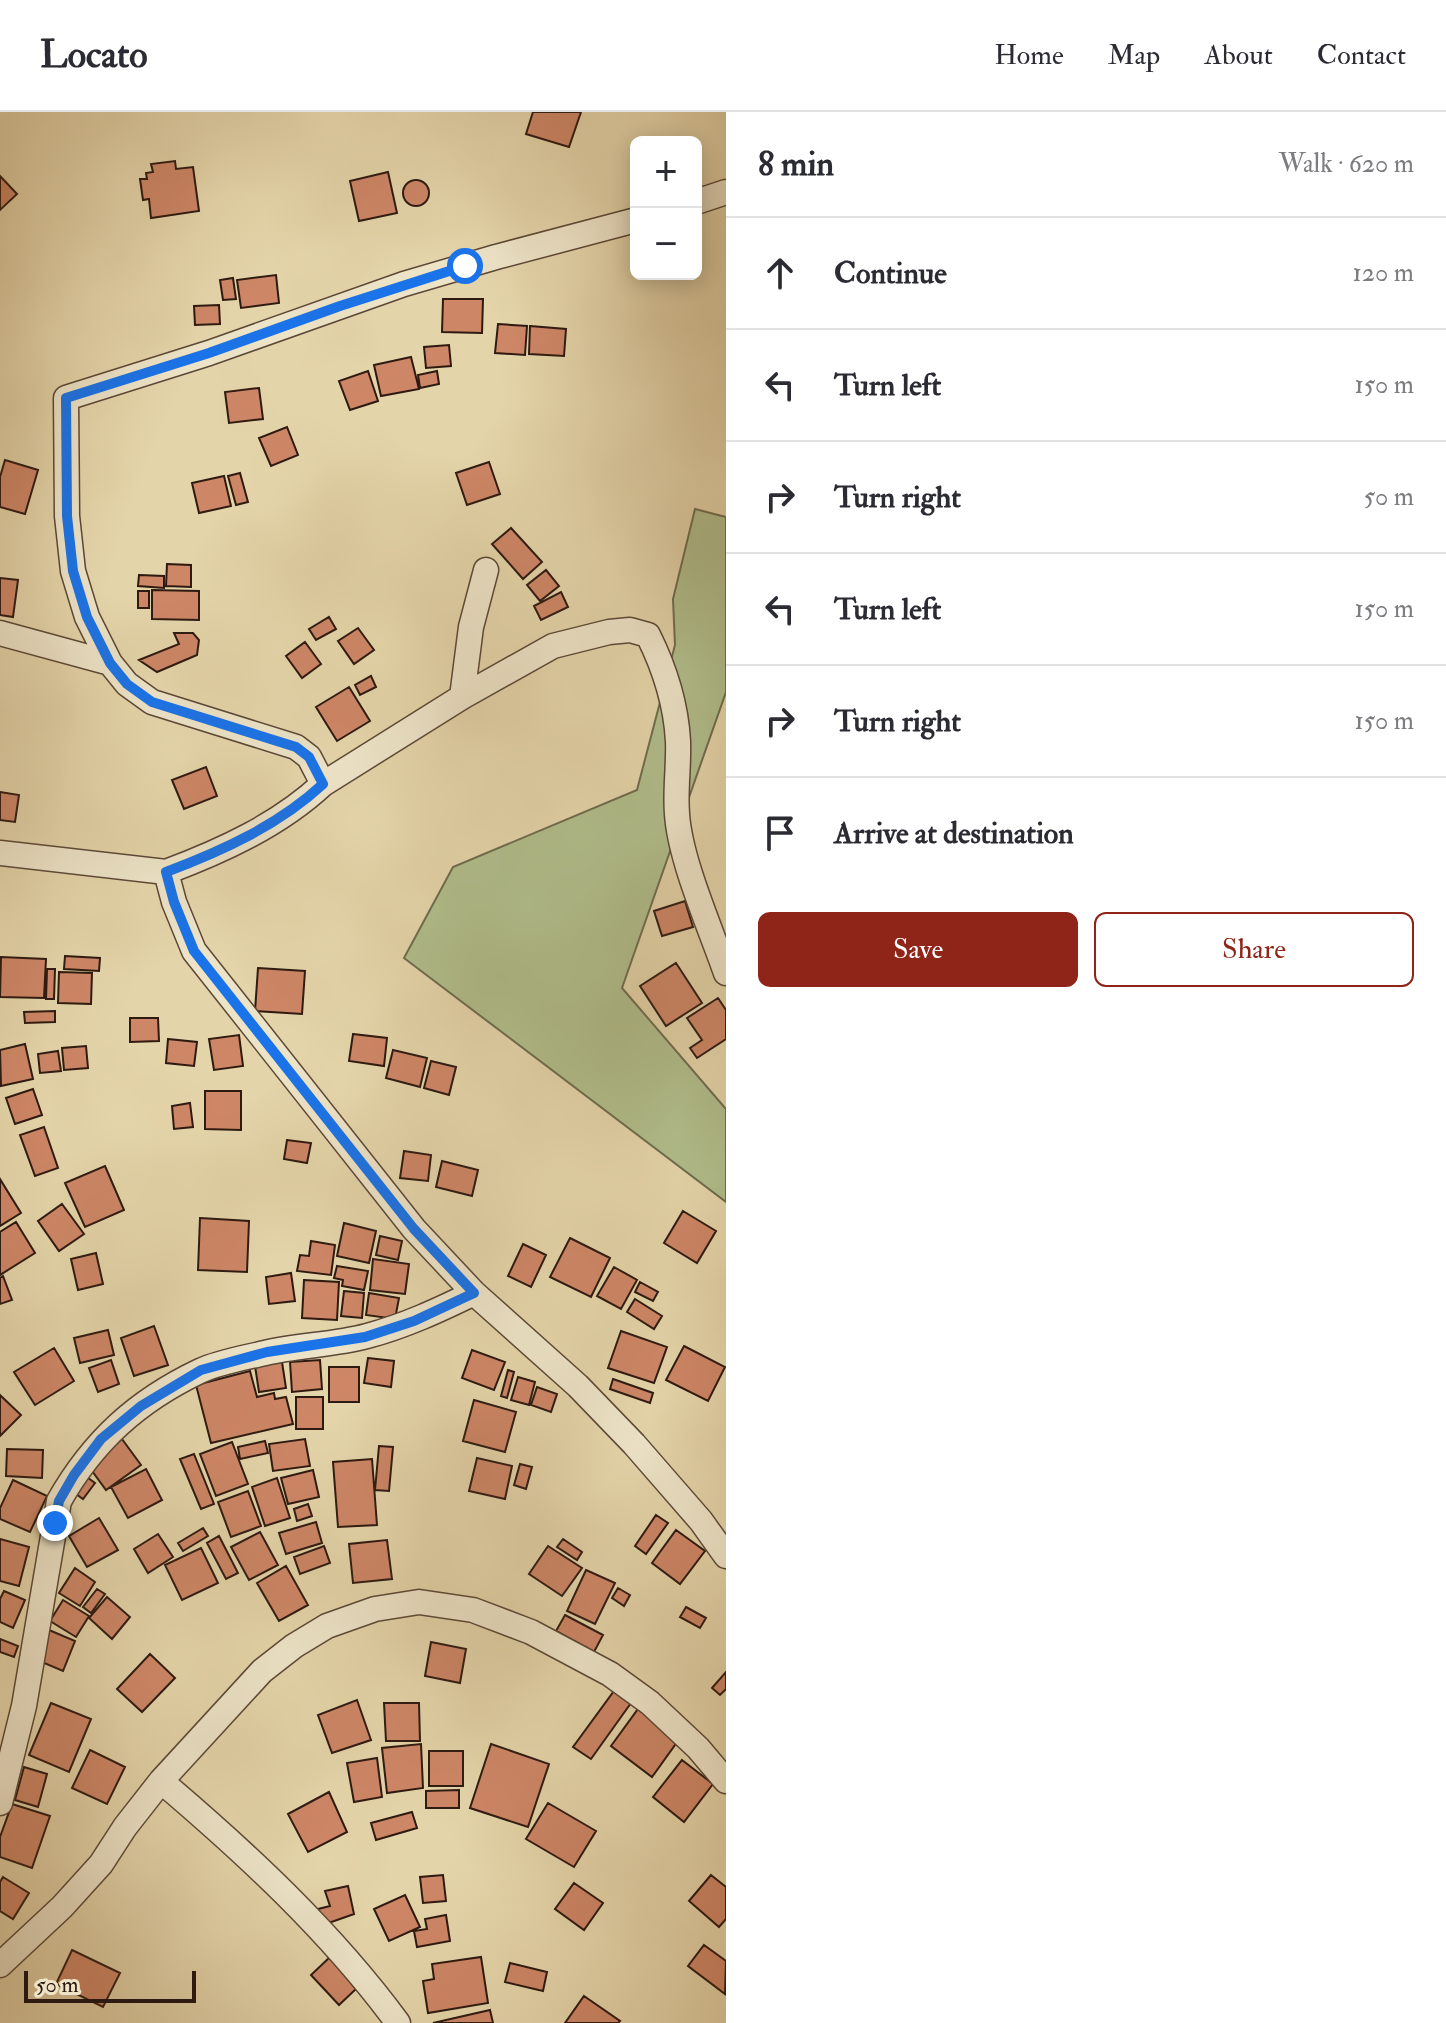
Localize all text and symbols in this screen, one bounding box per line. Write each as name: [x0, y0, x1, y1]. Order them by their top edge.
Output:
text: Locato: [40, 31, 147, 79]
text: Home: [994, 38, 1064, 73]
text: Map: [1108, 38, 1160, 73]
text: About: [1204, 38, 1273, 73]
text: Contact: [1317, 38, 1406, 73]
map controls: [630, 136, 702, 280]
button: +: [630, 136, 702, 208]
text: 8 min: [758, 143, 834, 186]
text: Walk · 620 m: [1279, 148, 1414, 180]
button: −: [630, 208, 702, 280]
route start: [447, 248, 483, 284]
icon: ahead: [758, 251, 802, 295]
text: Continue: [834, 255, 947, 292]
text: 120 m: [1353, 257, 1414, 289]
icon: left: [758, 363, 802, 407]
text: Turn left: [834, 367, 941, 404]
text: 150 m: [1355, 369, 1414, 401]
icon: right: [758, 475, 802, 519]
text: Turn right: [834, 479, 961, 516]
text: 50 m: [1364, 481, 1414, 513]
icon: left: [758, 587, 802, 631]
text: Turn left: [834, 591, 941, 628]
text: 150 m: [1355, 593, 1414, 625]
icon: right: [758, 699, 802, 743]
text: Turn right: [834, 703, 961, 740]
text: 150 m: [1355, 705, 1414, 737]
icon: arrive: [758, 811, 802, 855]
text: Arrive at destination: [834, 815, 1074, 852]
button: Save: [758, 912, 1078, 987]
button: Share: [1094, 912, 1414, 987]
route end: [37, 1505, 73, 1541]
scale bar: [24, 1967, 196, 2003]
text: 50 m: [36, 1971, 78, 1999]

